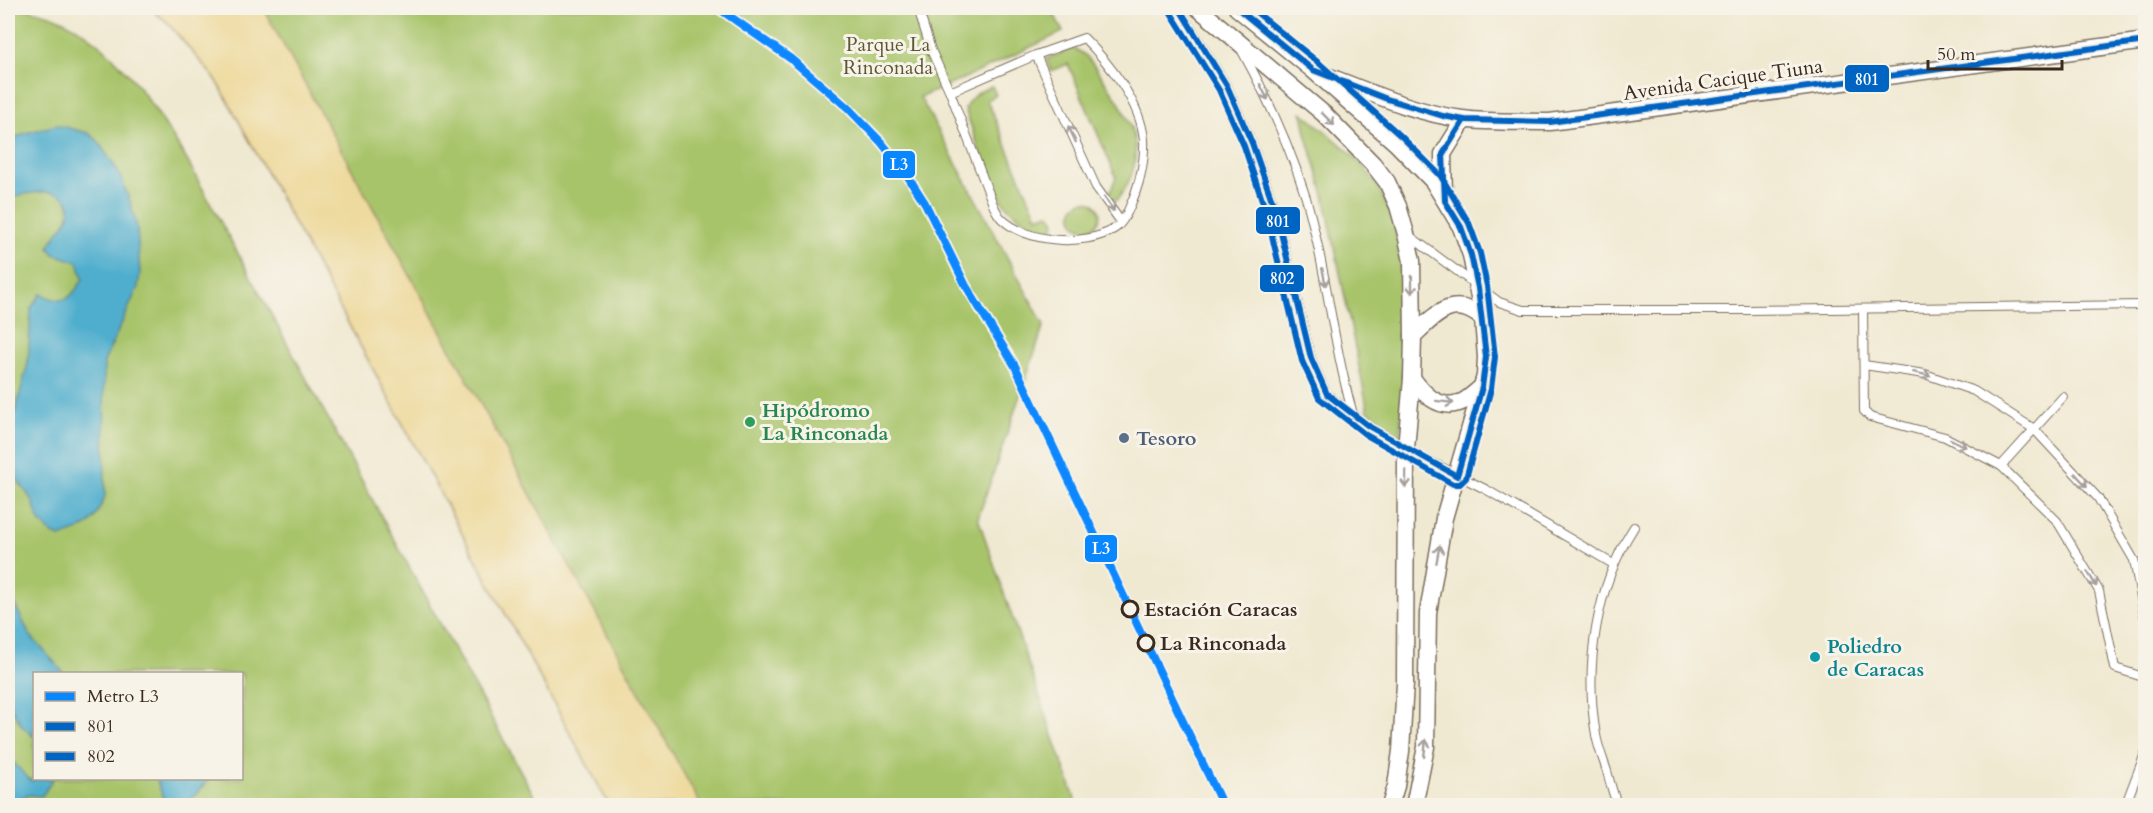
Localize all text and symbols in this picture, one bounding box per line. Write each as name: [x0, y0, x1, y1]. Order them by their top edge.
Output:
park label: Parque La Rinconada: [843, 31, 933, 81]
scale bar: [1928, 33, 2062, 71]
text: 50 m: [1937, 42, 1976, 67]
street label: Avenida Cacique Tiuna: [1622, 52, 1825, 107]
line badge: 801: [1844, 64, 1890, 93]
text: 801: [1855, 69, 1879, 91]
one-way arrow: [1259, 82, 1270, 100]
one-way arrow: [1321, 112, 1336, 127]
one-way arrow: [1065, 125, 1077, 143]
line badge: L3: [882, 150, 916, 179]
text: L3: [890, 154, 908, 176]
one-way arrow: [1103, 196, 1115, 212]
line badge: 801: [1255, 206, 1301, 235]
text: 801: [1266, 211, 1290, 233]
line badge: 802: [1259, 264, 1305, 293]
one-way arrow: [1318, 267, 1330, 286]
text: 802: [1270, 268, 1294, 290]
one-way arrow: [1406, 274, 1418, 294]
one-way arrow: [1912, 369, 1931, 381]
place label: Hipódromo La Rinconada: [762, 397, 889, 447]
one-way arrow: [1435, 397, 1454, 408]
marker: Hipódromo La Rinconada: [743, 415, 757, 429]
place label: Tesoro: [1136, 425, 1196, 452]
marker: Tesoro: [1117, 431, 1131, 445]
one-way arrow: [1948, 438, 1966, 449]
one-way arrow: [1400, 468, 1411, 488]
one-way arrow: [2074, 472, 2088, 487]
line badge: L3: [1084, 534, 1118, 563]
text: L3: [1092, 538, 1110, 560]
one-way arrow: [1433, 545, 1444, 565]
one-way arrow: [2086, 570, 2098, 587]
place label: Estación Caracas: [1144, 596, 1298, 623]
marker: Estación Caracas: [1121, 600, 1139, 618]
place label: La Rinconada: [1160, 630, 1287, 657]
place label: Poliedro de Caracas: [1827, 633, 1924, 683]
marker: La Rinconada: [1137, 634, 1155, 652]
marker: Poliedro de Caracas: [1808, 650, 1822, 664]
legend: [33, 672, 243, 780]
text: Metro L3: [87, 684, 159, 709]
text: 801: [87, 714, 115, 739]
one-way arrow: [1420, 739, 1431, 759]
text: 802: [87, 744, 115, 769]

